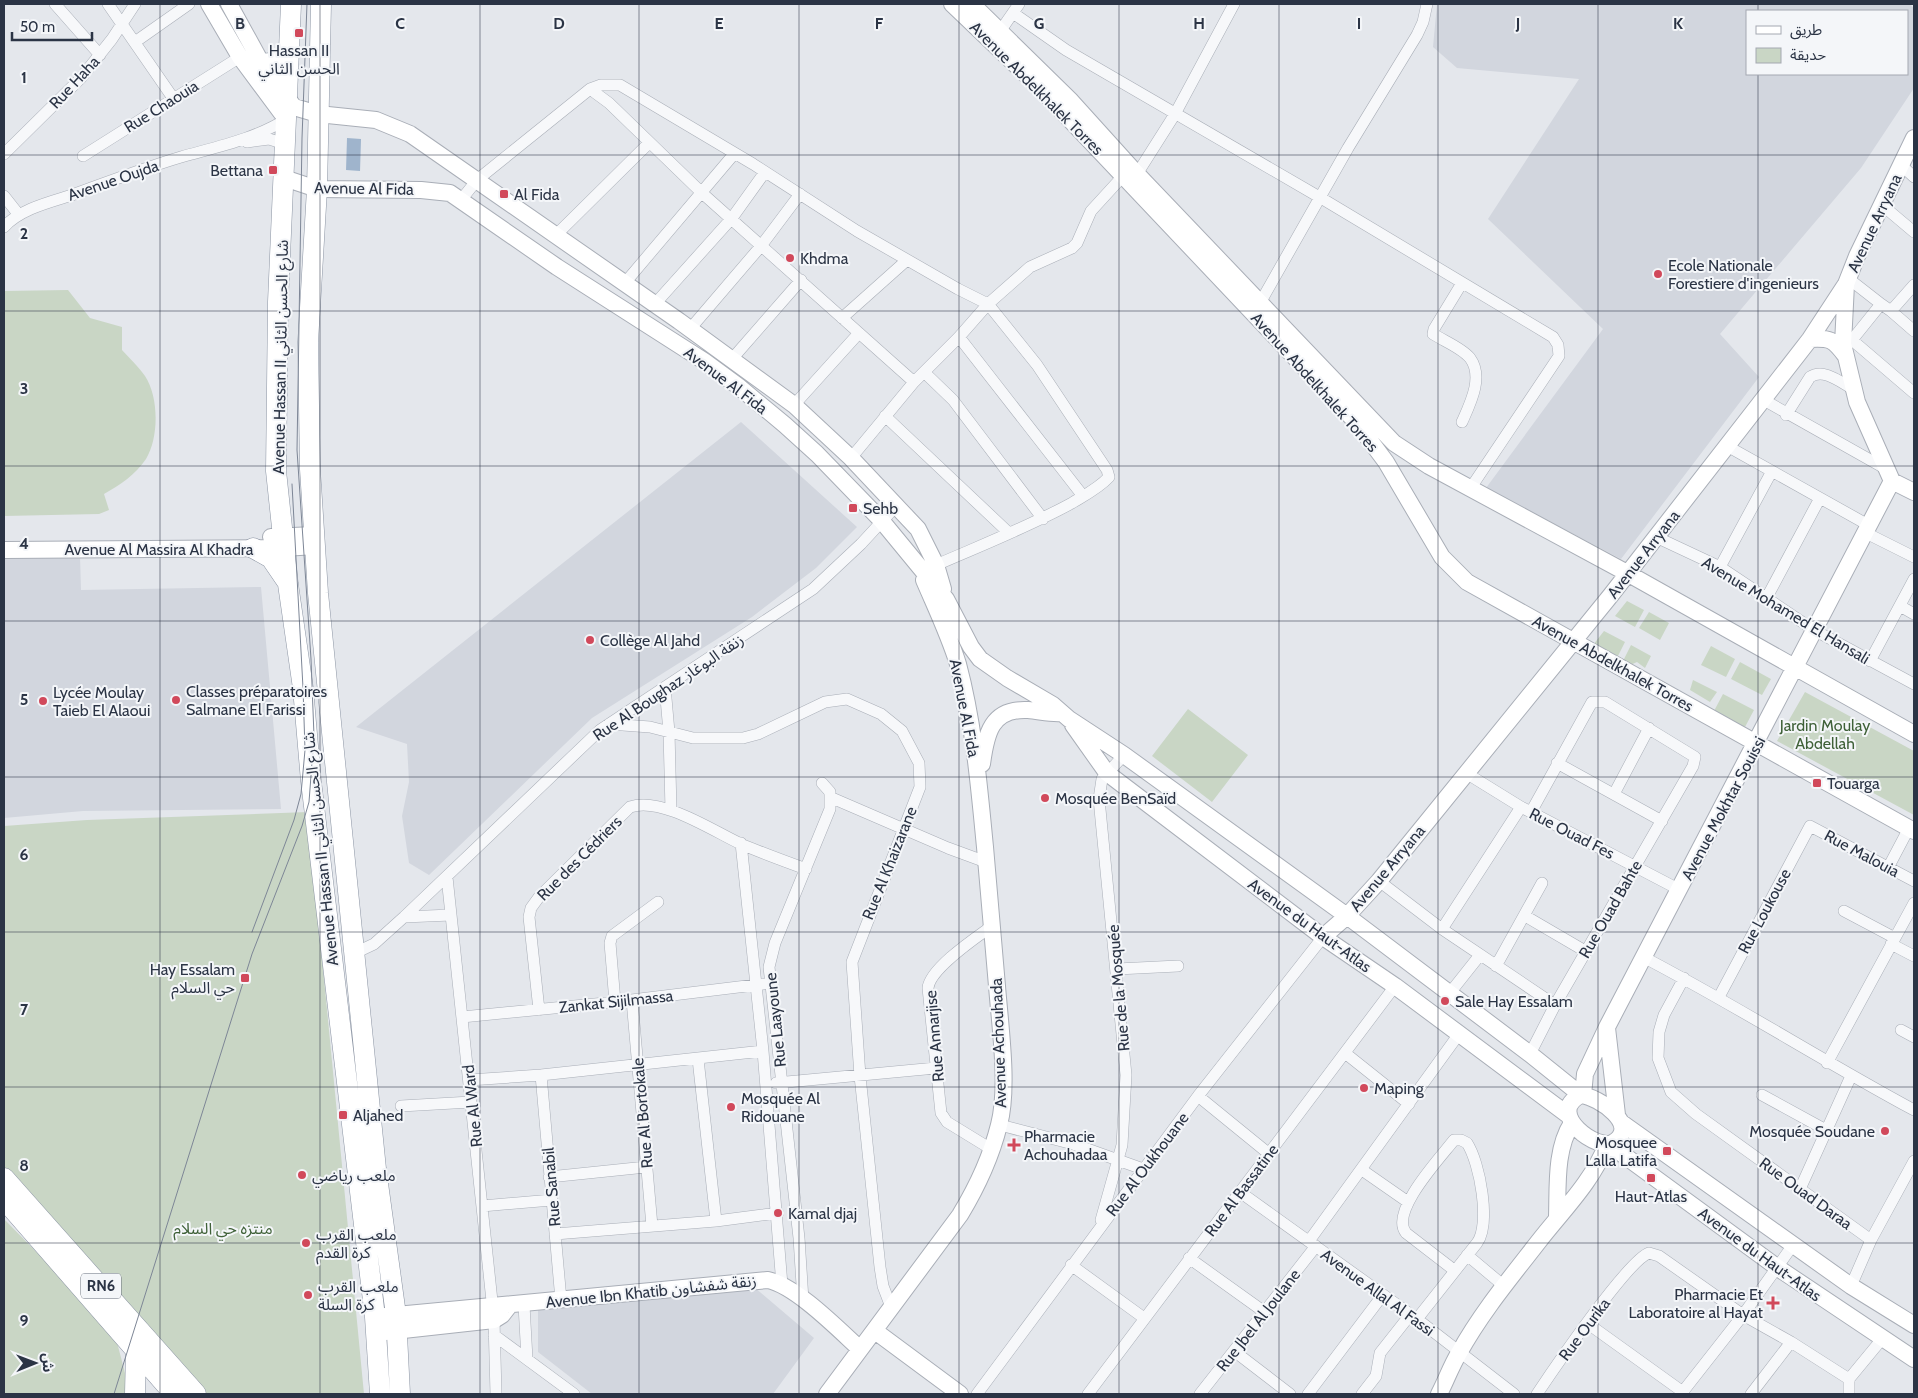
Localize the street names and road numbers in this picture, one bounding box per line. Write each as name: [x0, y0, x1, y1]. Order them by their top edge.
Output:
street label: Avenue Abdelkhalek Torres: [966, 18, 1108, 159]
street label: Rue Haha: [45, 52, 104, 113]
street label: Rue Chaouia: [121, 76, 202, 137]
street label: Avenue Oujda: [65, 156, 161, 205]
street label: Avenue Arryana: [1843, 171, 1906, 276]
street label: Avenue Al Fida: [314, 178, 414, 199]
street label: Avenue Hassan II شارع الحسن الثاني: [269, 239, 295, 475]
street label: Avenue Abdelkhalek Torres: [1247, 309, 1382, 456]
street label: Avenue Al Fida: [680, 343, 771, 418]
street label: Avenue Arryana: [1603, 506, 1684, 602]
street label: Avenue Al Massira Al Khadra: [65, 540, 254, 559]
street label: Avenue Mohamed El Hansali: [1698, 553, 1873, 668]
street label: Avenue Abdelkhalek Torres: [1529, 611, 1697, 716]
street label: Rue Al Boughaz زنقة البوغاز: [589, 630, 747, 745]
street label: Avenue Al Fida: [946, 657, 983, 759]
street label: Avenue Hassan II شارع الحسن الثاني: [299, 731, 345, 967]
street label: Avenue Mokhtar Souissi: [1678, 733, 1769, 883]
street label: Rue Al Khaizarane: [858, 804, 921, 923]
street label: Rue Ouad Fes: [1526, 804, 1618, 863]
street label: Rue des Cédriers: [533, 812, 626, 905]
street label: Avenue Arryana: [1346, 821, 1429, 915]
street label: Rue Malouia: [1821, 826, 1903, 881]
street label: Rue Ouad Bahte: [1575, 857, 1646, 962]
street label: Rue Loukouse: [1734, 865, 1795, 957]
street label: Avenue du Haut-Atlas: [1244, 874, 1375, 977]
street label: Rue de la Mosquée: [1103, 924, 1134, 1052]
street label: Rue Laayoune: [761, 972, 790, 1068]
street label: Avenue Achouhada: [987, 977, 1010, 1108]
street label: Zankat Sijilmassa: [558, 986, 674, 1017]
street label: Rue Annarjise: [921, 989, 948, 1082]
street label: Rue Al Bortokale: [628, 1057, 657, 1169]
street label: Rue Al Ward: [459, 1064, 486, 1148]
street label: Rue Al Oukhouane: [1102, 1109, 1193, 1220]
street label: Rue Al Bassatine: [1201, 1140, 1282, 1240]
street label: Rue Sanabil: [539, 1146, 564, 1227]
street label: Rue Ouad Daraa: [1756, 1153, 1856, 1234]
street label: Avenue du Haut-Atlas: [1694, 1203, 1825, 1306]
street label: Avenue Allal Al Fassi: [1317, 1245, 1438, 1340]
street label: Rue Jbel Al Joulane: [1212, 1265, 1304, 1375]
street label: Avenue Ibn Khatib زنقة شفشاون: [545, 1271, 757, 1312]
road number: RN6: [81, 1274, 121, 1298]
street label: Rue Ourika: [1555, 1294, 1614, 1364]

